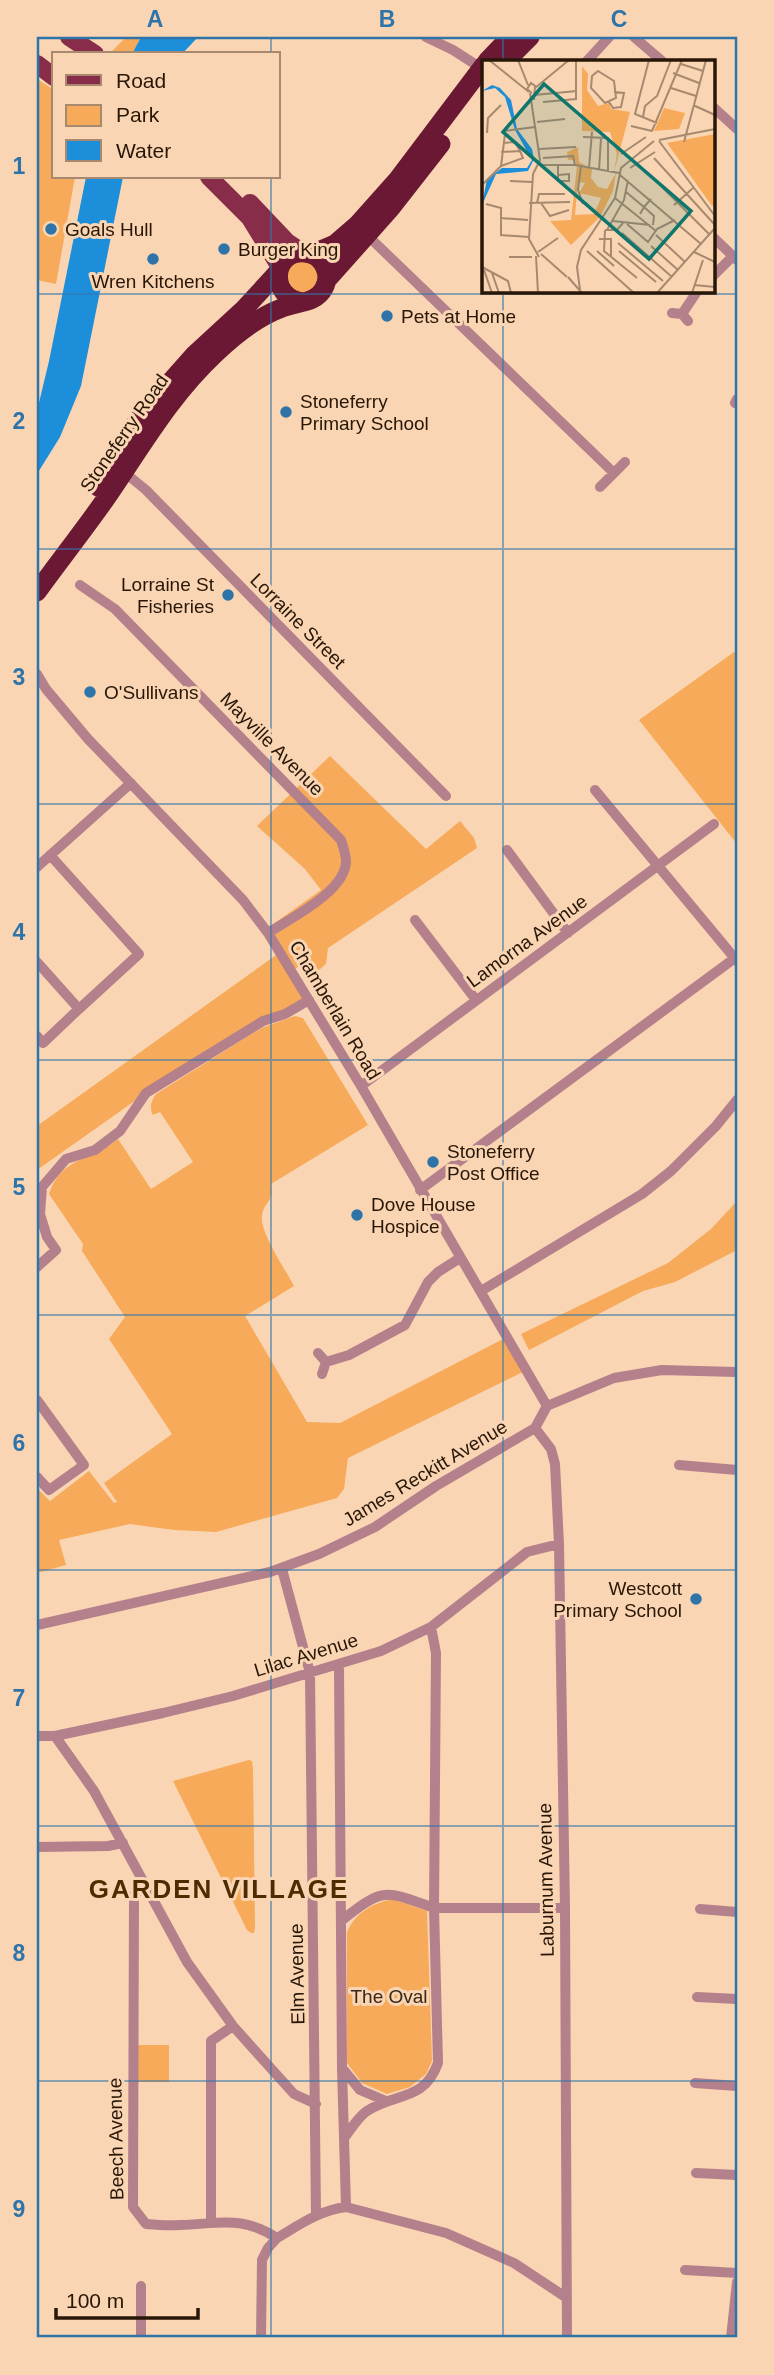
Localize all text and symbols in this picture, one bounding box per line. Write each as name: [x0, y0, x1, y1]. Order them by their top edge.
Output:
text: A: [147, 6, 163, 32]
text: B: [379, 6, 395, 32]
text: C: [611, 6, 627, 32]
legend: [52, 52, 280, 178]
inset map: [482, 60, 714, 292]
text: Road: [116, 69, 166, 92]
text: Park: [116, 103, 160, 126]
text: Water: [116, 139, 171, 162]
text: 1: [13, 153, 26, 179]
place label: Goals Hull: [65, 219, 153, 240]
marker: Goals Hull: [43, 221, 59, 237]
place label: Burger King: [238, 239, 338, 260]
marker: Burger King: [216, 241, 232, 257]
marker: Wren Kitchens: [145, 251, 161, 267]
place label: Wren Kitchens: [91, 271, 215, 292]
place label: Pets at Home: [401, 306, 516, 327]
marker: Pets at Home: [379, 308, 395, 324]
street label: Stoneferry Road: [76, 370, 172, 496]
place label: Stoneferry Primary School: [300, 391, 429, 434]
marker: Stoneferry Primary School: [278, 404, 294, 420]
text: 2: [13, 408, 25, 434]
street label: Lorraine Street: [246, 569, 350, 673]
place label: Lorraine St Fisheries: [121, 574, 215, 617]
marker: Lorraine St Fisheries: [220, 587, 236, 603]
text: 3: [13, 664, 25, 690]
place label: O'Sullivans: [104, 682, 198, 703]
marker: O'Sullivans: [82, 684, 98, 700]
street label: Mayville Avenue: [216, 688, 328, 800]
street label: Lamorna Avenue: [463, 890, 591, 992]
text: 4: [13, 919, 26, 945]
street label: Chamberlain Road: [285, 937, 385, 1083]
place label: Stoneferry Post Office: [447, 1141, 540, 1184]
marker: Stoneferry Post Office: [425, 1154, 441, 1170]
text: 5: [13, 1174, 26, 1200]
place label: Dove House Hospice: [371, 1194, 476, 1237]
marker: Dove House Hospice: [349, 1207, 365, 1223]
street label: James Reckitt Avenue: [339, 1416, 511, 1530]
text: 6: [13, 1430, 25, 1456]
place label: Westcott Primary School: [553, 1578, 683, 1621]
marker: Westcott Primary School: [688, 1591, 704, 1607]
street label: Lilac Avenue: [252, 1629, 360, 1681]
text: 7: [13, 1685, 25, 1711]
street label: Laburnum Avenue: [534, 1803, 558, 1957]
district label: GARDEN VILLAGE: [89, 1874, 349, 1904]
street label: Elm Avenue: [286, 1923, 308, 2025]
text: 8: [13, 1940, 26, 1966]
park label: The Oval: [350, 1986, 428, 2007]
street label: Beech Avenue: [104, 2078, 128, 2200]
text: 9: [13, 2196, 25, 2222]
scale bar: [56, 2277, 198, 2321]
text: 100 m: [66, 2289, 124, 2312]

